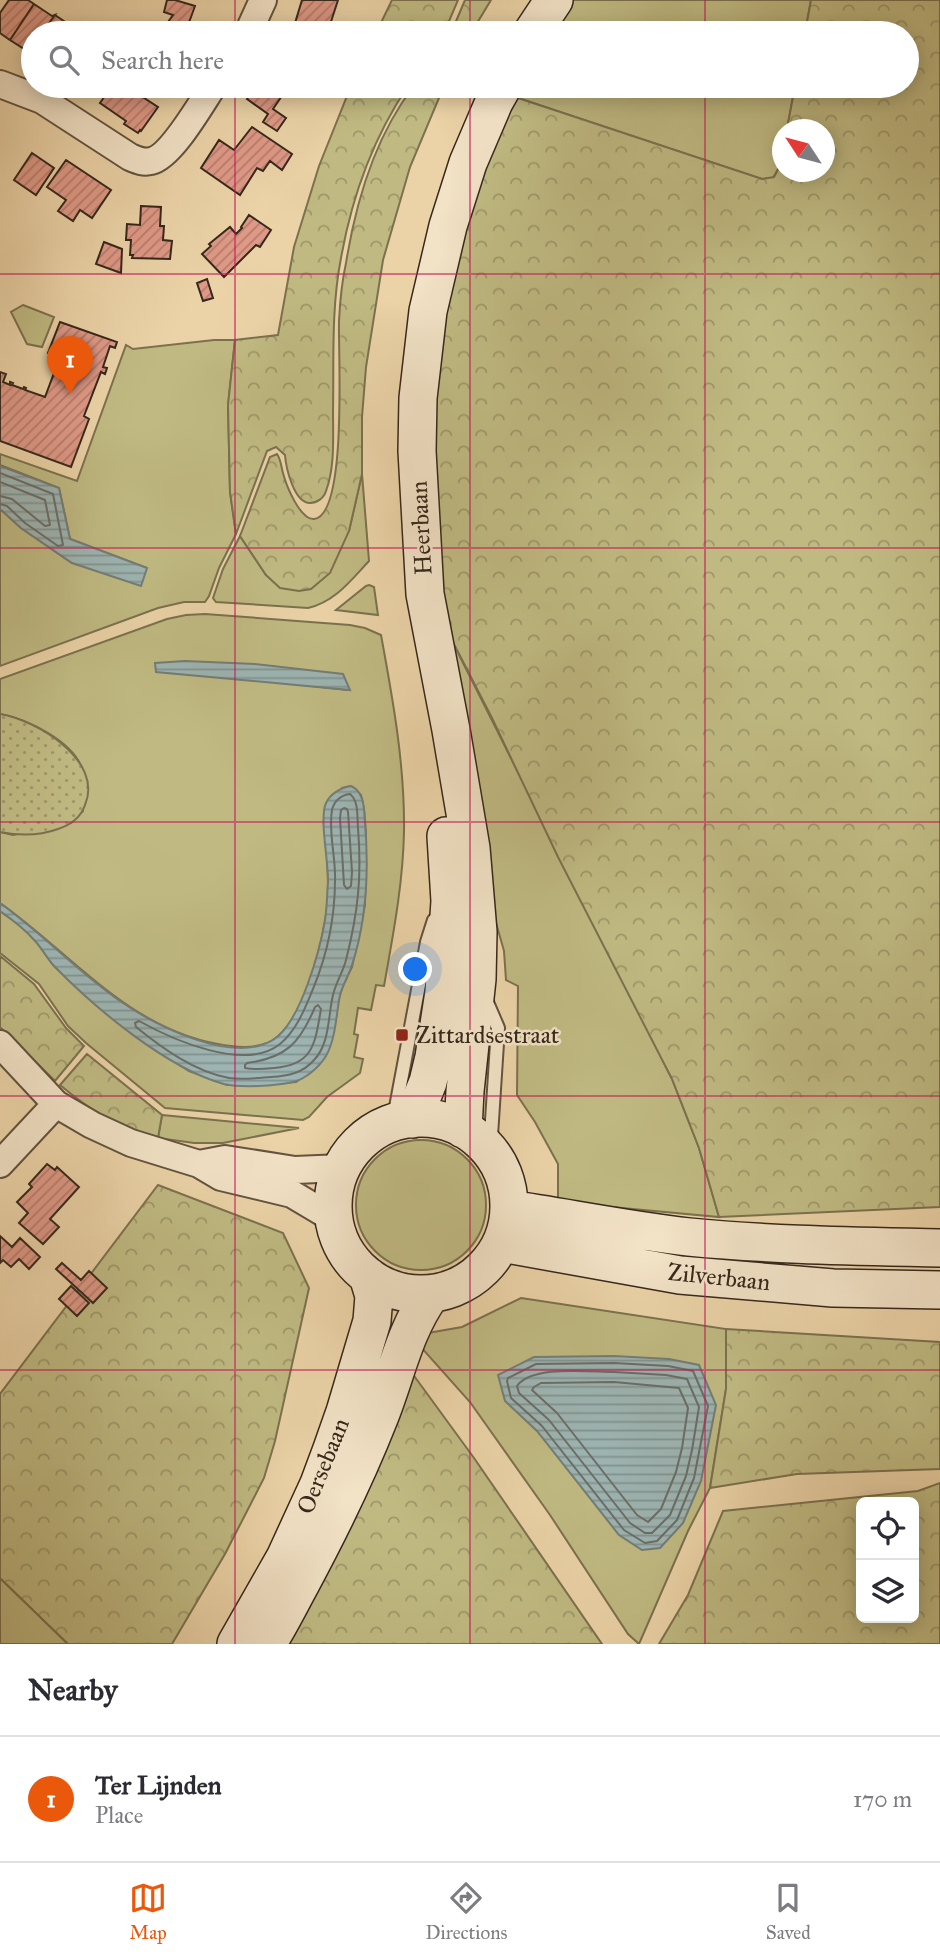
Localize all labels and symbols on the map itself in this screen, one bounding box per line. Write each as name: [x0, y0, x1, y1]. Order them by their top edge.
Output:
north arrow: [772, 119, 835, 182]
pin: 1: [47, 336, 93, 394]
street label: Heerbaan: [404, 480, 438, 576]
your location: [398, 952, 432, 986]
place label: Zittardsestraat: [416, 1020, 560, 1050]
marker: Zittardsestraat: [394, 1027, 410, 1043]
street label: Zilverbaan: [666, 1257, 772, 1297]
street label: Oersebaan: [290, 1414, 356, 1518]

